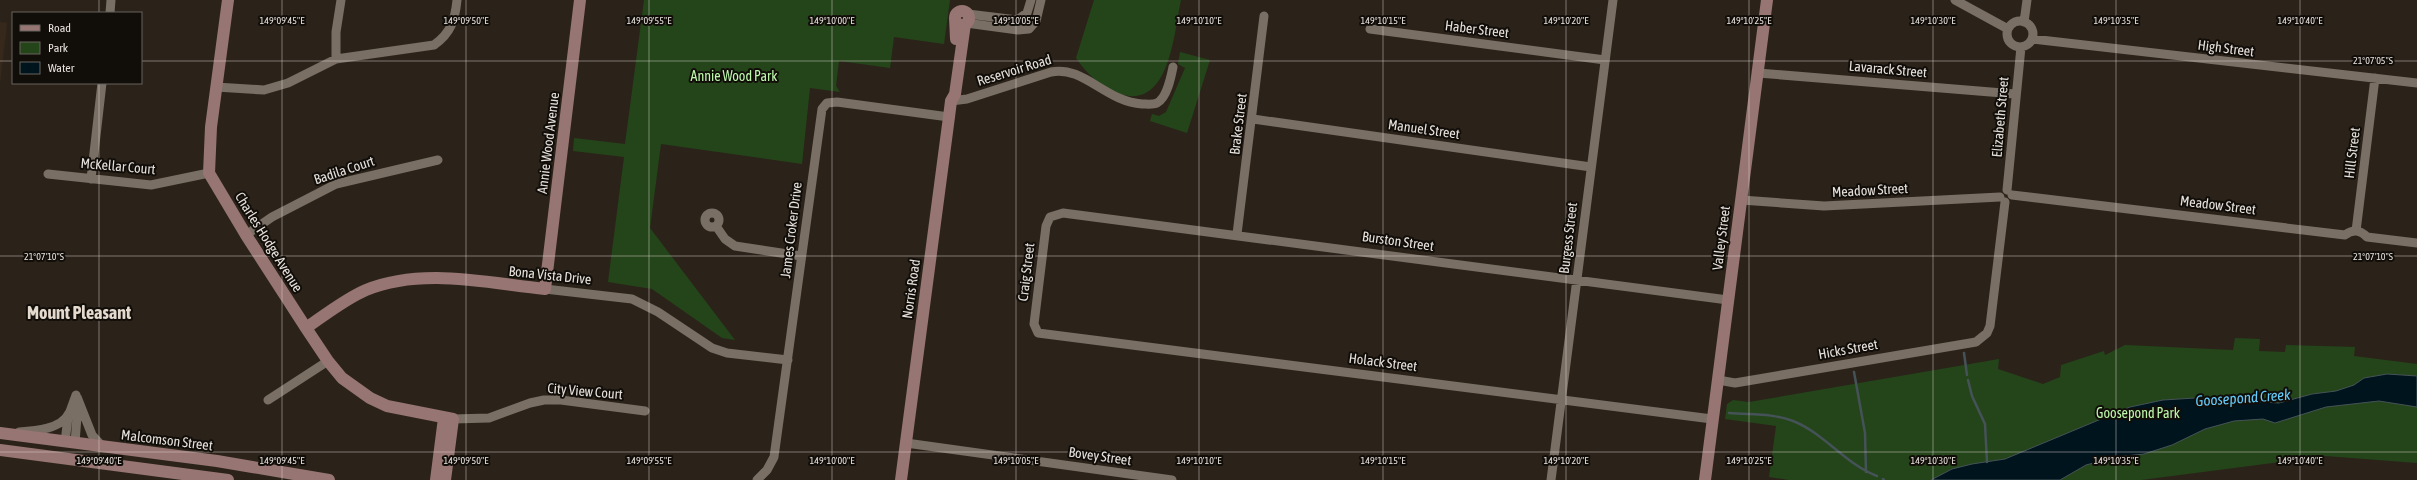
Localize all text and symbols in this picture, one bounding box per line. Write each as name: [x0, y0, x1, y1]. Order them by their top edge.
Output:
legend: [12, 12, 142, 84]
text: 149°09'45"E: [260, 15, 305, 26]
text: 149°09'50"E: [444, 15, 489, 26]
text: 149°09'55"E: [627, 15, 672, 26]
text: 149°10'00"E: [810, 15, 855, 26]
text: 149°10'05"E: [994, 15, 1039, 26]
text: 149°10'10"E: [1177, 15, 1222, 26]
text: 149°10'15"E: [1361, 15, 1406, 26]
text: 149°10'20"E: [1544, 15, 1589, 26]
text: 149°10'25"E: [1727, 15, 1772, 26]
text: 149°10'30"E: [1911, 15, 1956, 26]
text: 149°10'35"E: [2094, 15, 2139, 26]
text: 149°10'40"E: [2278, 15, 2323, 26]
street label: Haber Street: [1444, 17, 1510, 41]
text: Road: [48, 21, 71, 35]
street label: High Street: [2197, 37, 2255, 59]
text: Park: [48, 41, 69, 55]
street label: Reservoir Road: [975, 51, 1053, 89]
text: 21°07'05"S: [2353, 55, 2393, 66]
street label: Lavarack Street: [1848, 58, 1928, 80]
text: Water: [48, 61, 75, 75]
park label: Annie Wood Park: [691, 68, 777, 84]
street label: Elizabeth Street: [1989, 76, 2011, 158]
street label: Annie Wood Avenue: [534, 91, 562, 195]
street label: Brake Street: [1226, 92, 1250, 156]
street label: Manuel Street: [1387, 116, 1461, 142]
street label: Hill Street: [2341, 127, 2363, 179]
street label: Badila Court: [312, 153, 376, 187]
street label: McKellar Court: [80, 155, 156, 177]
street label: Meadow Street: [1831, 180, 1909, 200]
street label: James Croker Drive: [777, 181, 805, 279]
street label: Charles Hodge Avenue: [232, 189, 306, 295]
street label: Meadow Street: [2179, 192, 2257, 218]
street label: Burgess Street: [1556, 201, 1580, 275]
street label: Valley Street: [1709, 205, 1733, 271]
street label: Burston Street: [1361, 228, 1435, 254]
street label: Craig Street: [1014, 242, 1038, 302]
text: 21°07'10"S: [24, 251, 64, 262]
text: 21°07'10"S: [2353, 251, 2393, 262]
street label: Norris Road: [899, 258, 923, 320]
street label: Bona Vista Drive: [508, 263, 592, 287]
district label: Mount Pleasant: [27, 302, 132, 323]
street label: Hicks Street: [1817, 336, 1879, 362]
street label: Holack Street: [1348, 350, 1418, 374]
street label: City View Court: [547, 380, 623, 402]
water label: Goosepond Creek: [2195, 386, 2292, 409]
park label: Goosepond Park: [2096, 405, 2180, 421]
street label: Malcomson Street: [120, 426, 214, 454]
street label: Bovey Street: [1068, 444, 1132, 468]
text: 149°09'40"E: [77, 455, 122, 466]
text: 149°09'45"E: [260, 455, 305, 466]
text: 149°09'50"E: [444, 455, 489, 466]
text: 149°09'55"E: [627, 455, 672, 466]
text: 149°10'00"E: [810, 455, 855, 466]
text: 149°10'05"E: [994, 455, 1039, 466]
text: 149°10'10"E: [1177, 455, 1222, 466]
text: 149°10'15"E: [1361, 455, 1406, 466]
text: 149°10'20"E: [1544, 455, 1589, 466]
text: 149°10'25"E: [1727, 455, 1772, 466]
text: 149°10'30"E: [1911, 455, 1956, 466]
text: 149°10'35"E: [2094, 455, 2139, 466]
text: 149°10'40"E: [2278, 455, 2323, 466]

